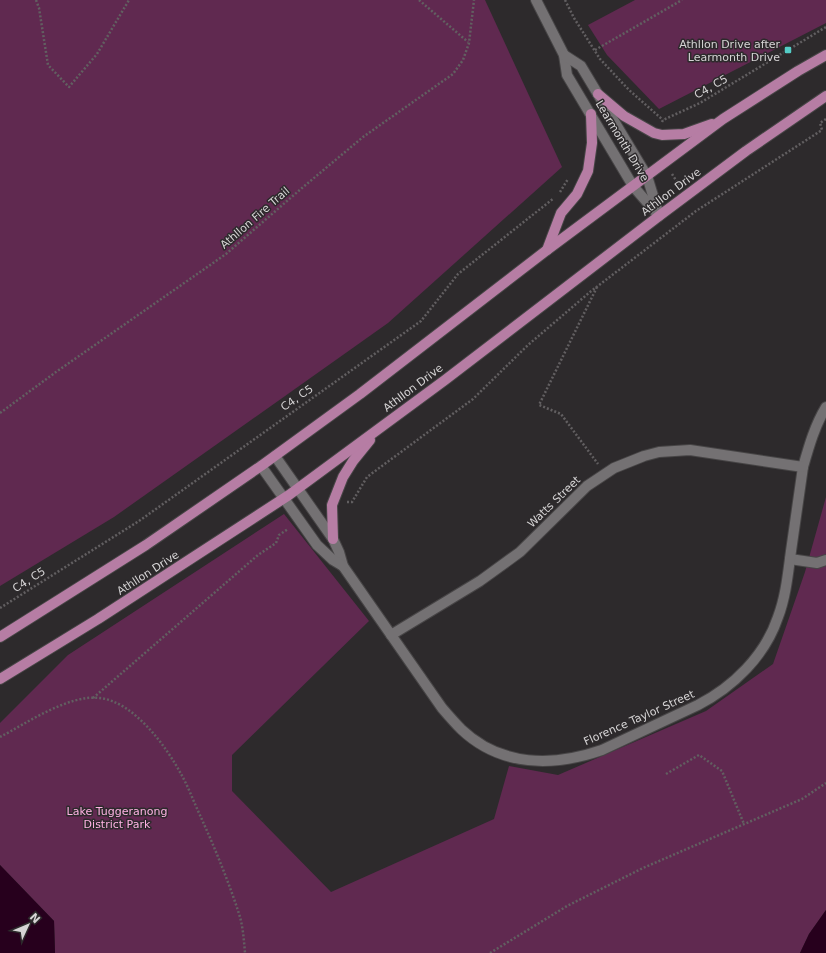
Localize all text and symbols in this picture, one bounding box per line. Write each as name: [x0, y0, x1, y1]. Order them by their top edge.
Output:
place label: Athllon Drive after Learmonth Drive: [679, 38, 780, 64]
marker: Athllon Drive after Learmonth Drive: [783, 45, 793, 55]
street label: C4, C5: [692, 72, 730, 102]
street label: Learmonth Drive: [593, 98, 651, 184]
street label: Athllon Drive: [639, 165, 704, 219]
street label: Athllon Fire Trail: [218, 184, 292, 252]
street label: Athllon Drive: [381, 361, 446, 415]
street label: C4, C5: [278, 382, 316, 414]
street label: Watts Street: [525, 473, 584, 530]
street label: Athllon Drive: [115, 548, 182, 598]
street label: C4, C5: [10, 565, 48, 595]
street label: Florence Taylor Street: [582, 687, 697, 748]
park label: Lake Tuggeranong District Park: [67, 805, 167, 831]
north arrow: [8, 905, 48, 945]
text: N: [27, 911, 43, 926]

